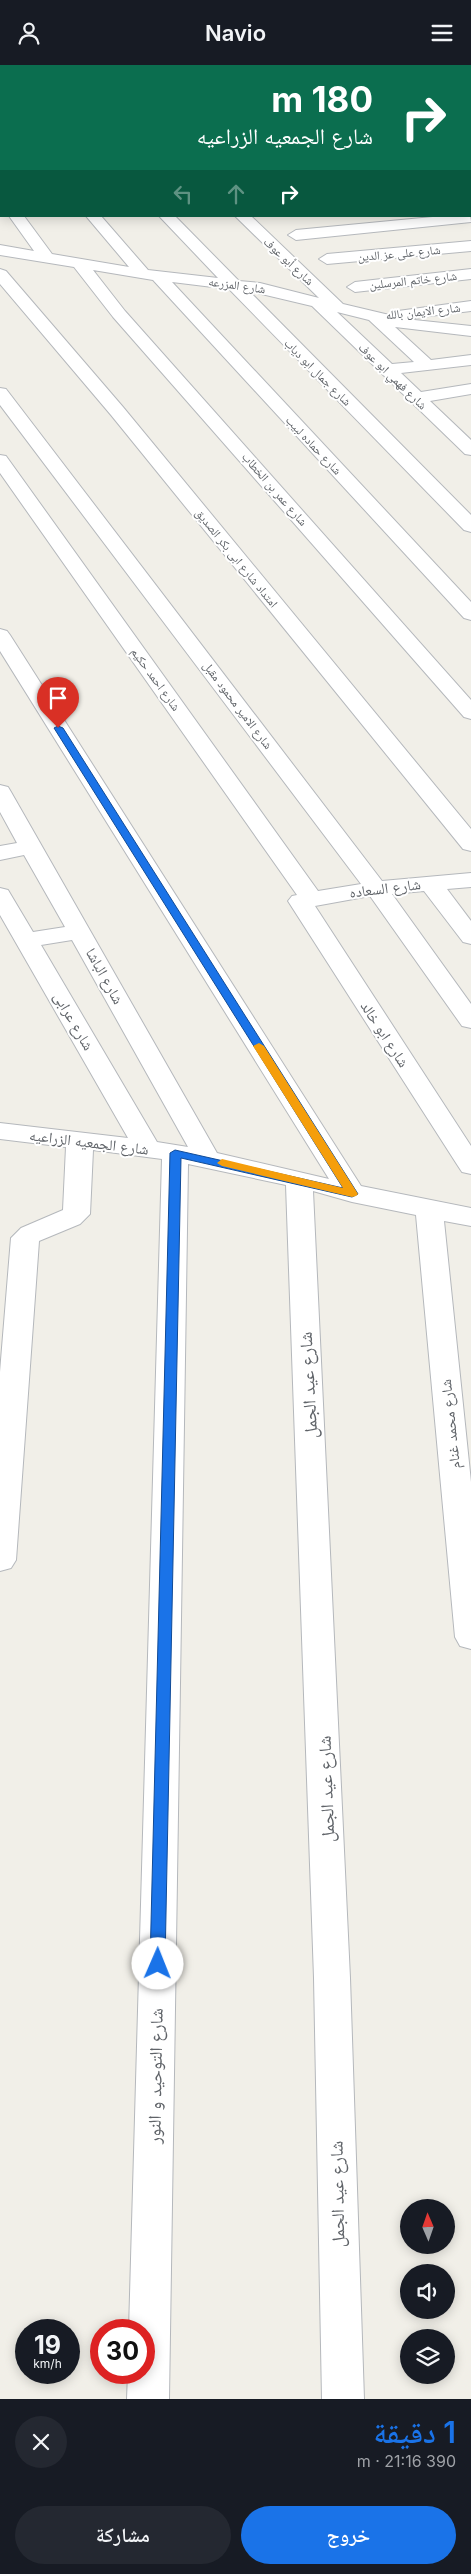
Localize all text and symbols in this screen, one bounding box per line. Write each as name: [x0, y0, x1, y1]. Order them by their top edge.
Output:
icon: person: [15, 19, 43, 47]
icon: menu: [428, 19, 456, 47]
text: Navio: [205, 20, 266, 46]
text: 180 m: [271, 78, 373, 120]
icon: right: [391, 85, 456, 150]
text: شارع الجمعيه الزراعيه: [197, 123, 373, 149]
icon: left: [169, 180, 197, 208]
icon: ahead: [222, 180, 250, 208]
icon: right: [275, 180, 303, 208]
street label: شارع أبو عوف: [260, 234, 317, 289]
street label: شارع على عز الدين: [357, 242, 441, 265]
street label: شارع خاتم المرسلين: [368, 268, 458, 293]
street label: شارع المزرعه: [207, 274, 267, 297]
street label: شارع الايمان بالله: [385, 300, 461, 323]
street label: شارع جمال ابو دياب: [281, 335, 355, 409]
street label: شارع فهمي ابو عوف: [354, 340, 430, 415]
street label: شارع حماده لبيب: [282, 412, 345, 478]
street label: شارع عمر بن الخطاب: [238, 449, 311, 530]
street label: امتداد شارع ابى بكر الصديق: [192, 506, 282, 611]
street label: شارع احمد حكيم: [127, 644, 184, 714]
street label: شارع الامير محمود مقبل: [199, 658, 276, 753]
pin: [37, 677, 79, 728]
icon: arrive: [44, 684, 72, 712]
street label: شارع السعاده: [348, 874, 422, 903]
street label: شارع الباشا: [81, 945, 128, 1008]
street label: شارع عرابى: [49, 988, 98, 1054]
street label: شارع ابو خالد: [356, 997, 414, 1071]
street label: شارع الجمعيه الزراعيه: [28, 1125, 150, 1160]
street label: شارع عيد الجمل: [295, 1331, 322, 1439]
street label: شارع محمد غنام: [436, 1378, 465, 1470]
street label: شارع عيد الجمل: [314, 1735, 339, 1843]
position arrow: [131, 1937, 183, 1989]
street label: شارع التوحيد و النور: [143, 2008, 168, 2145]
street label: شارع عيد الجمل: [326, 2141, 349, 2247]
north arrow: [400, 2199, 455, 2254]
map controls: [400, 2199, 455, 2384]
button: sound: [400, 2264, 455, 2319]
speed limit sign: 30: [90, 2319, 155, 2384]
button: layers: [400, 2329, 455, 2384]
text: 19: [34, 2330, 61, 2360]
text: km/h: [33, 2356, 62, 2371]
text: 1 دقيقة: [373, 2414, 456, 2450]
button: close: [15, 2416, 67, 2468]
text: 390 m · 21:16: [357, 2451, 456, 2471]
button: مشاركة: [15, 2506, 231, 2564]
button: خروج: [241, 2506, 456, 2564]

